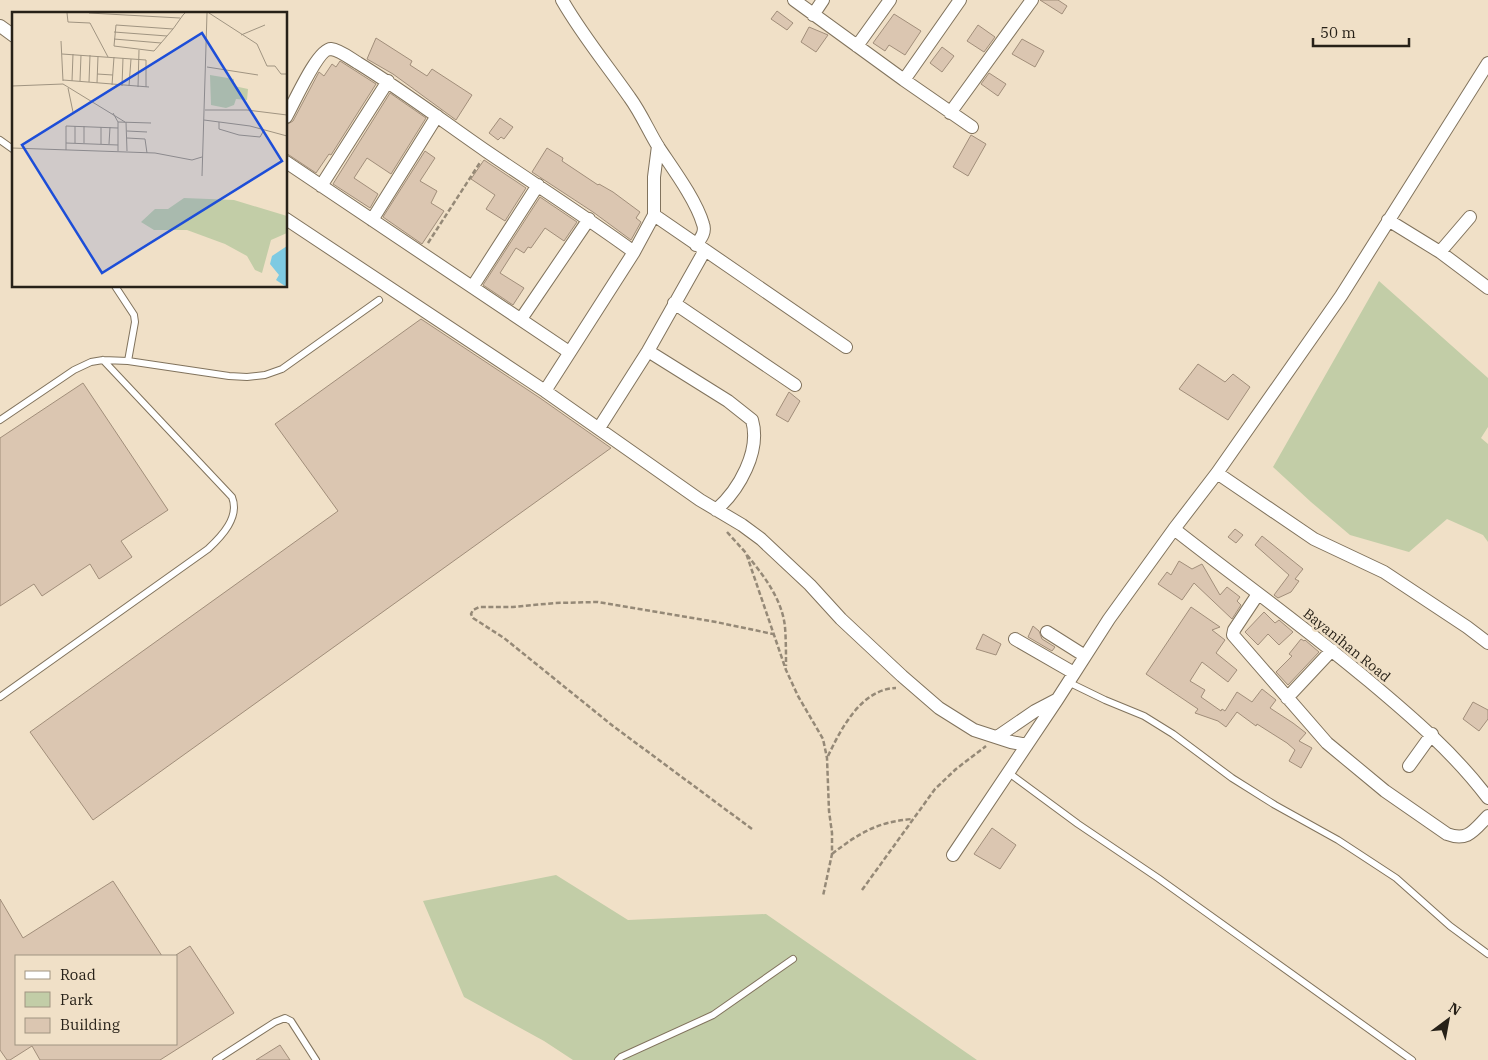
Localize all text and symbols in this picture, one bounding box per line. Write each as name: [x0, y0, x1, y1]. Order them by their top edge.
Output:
inset map: [12, 12, 288, 288]
scale bar: [1313, 15, 1409, 47]
text: 50 m: [1320, 23, 1356, 42]
street label: Bayanihan Road: [1300, 604, 1395, 686]
legend: [15, 955, 178, 1045]
text: Road: [60, 965, 96, 984]
text: Park: [60, 990, 93, 1009]
north arrow: [1423, 995, 1473, 1045]
text: N: [1445, 998, 1464, 1020]
text: Building: [60, 1015, 120, 1034]

